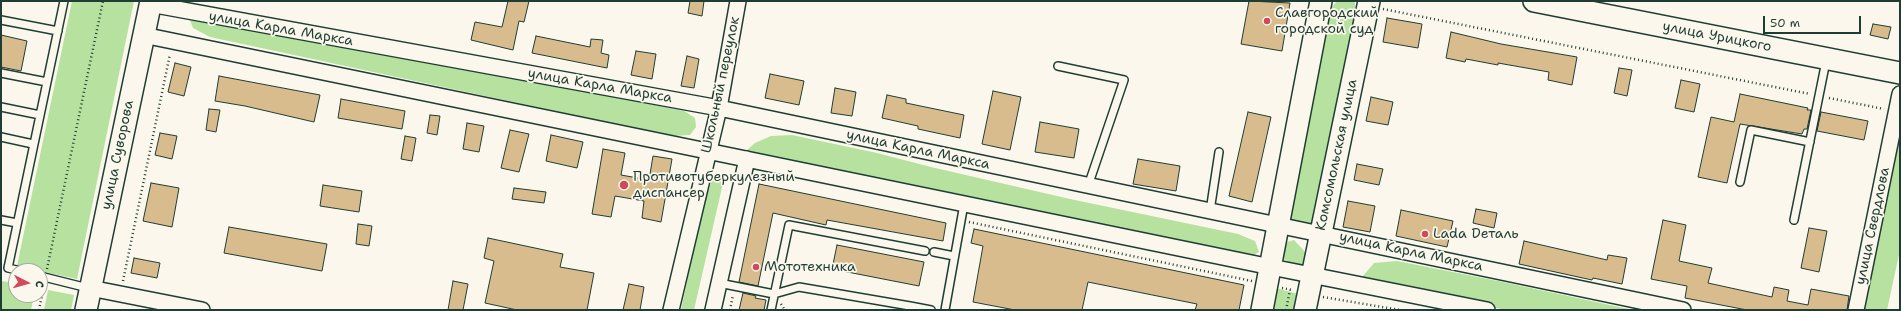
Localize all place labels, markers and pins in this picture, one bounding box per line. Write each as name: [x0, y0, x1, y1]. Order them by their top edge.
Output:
place label: Славгородский городской суд: [1275, 5, 1378, 38]
marker: Славгородский городской суд: [1262, 16, 1272, 26]
place label: Противотуберкулезный диспансер: [633, 169, 795, 202]
marker: Противотуберкулезный диспансер: [618, 179, 630, 191]
place label: Lada Dеталь: [1433, 226, 1519, 242]
marker: Lada Dеталь: [1420, 229, 1430, 239]
place label: Мототехника: [764, 259, 856, 275]
marker: Мототехника: [751, 262, 761, 272]

